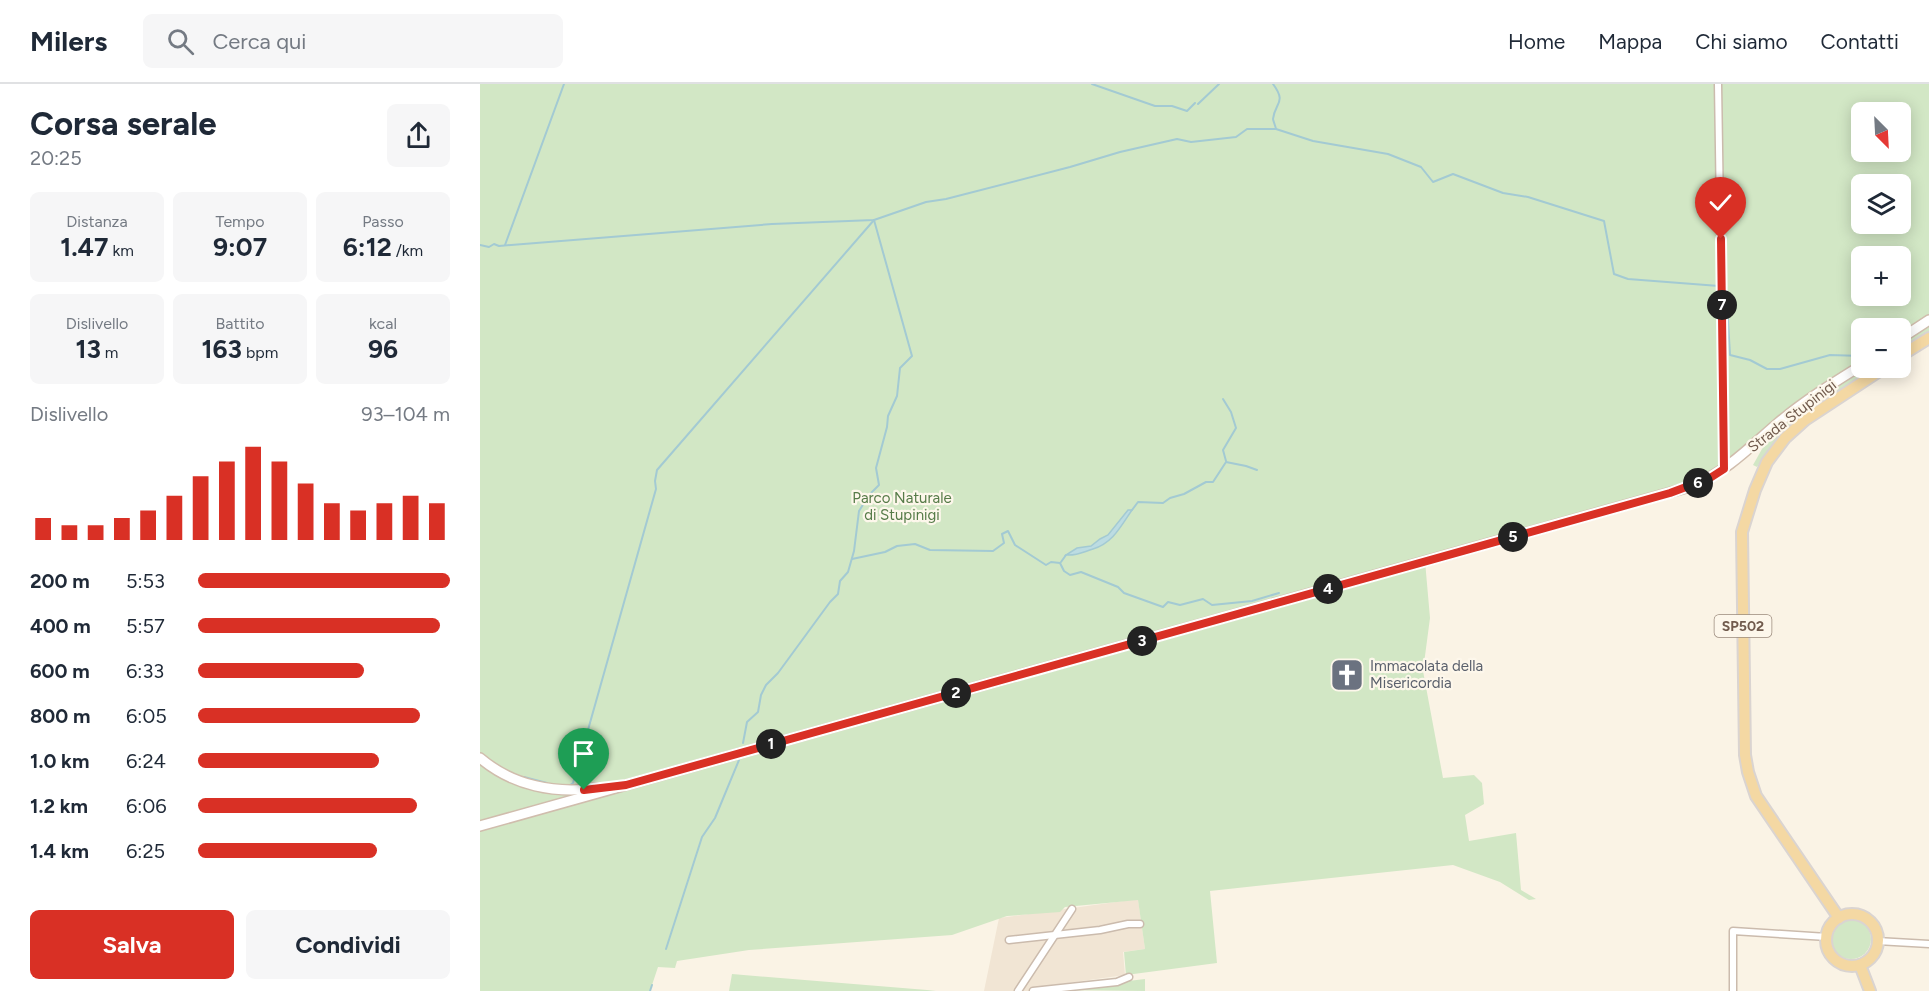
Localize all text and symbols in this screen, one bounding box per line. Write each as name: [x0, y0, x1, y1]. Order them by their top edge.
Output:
search box: [143, 14, 563, 68]
text: Milers: [30, 24, 107, 58]
icon: search: [164, 25, 197, 58]
text: Cerca qui: [212, 28, 306, 55]
text: Home: [1508, 29, 1565, 54]
text: Mappa: [1598, 29, 1662, 54]
text: Chi siamo: [1695, 29, 1788, 54]
text: Contatti: [1821, 29, 1899, 54]
north arrow: [1851, 102, 1911, 162]
map controls: [1851, 102, 1911, 378]
text: Corsa serale: [30, 104, 217, 143]
button: share: [387, 104, 450, 167]
text: 20:25: [30, 146, 82, 170]
button: layers: [1851, 174, 1911, 234]
pin: [1695, 177, 1746, 239]
icon: check: [1704, 186, 1737, 219]
text: Distanza: [66, 212, 128, 231]
text: Tempo: [216, 212, 264, 231]
text: Passo: [362, 212, 404, 231]
text: 1.47: [60, 231, 109, 263]
text: 9:07: [213, 231, 267, 263]
text: 6:12: [343, 231, 392, 263]
text: km: [109, 241, 134, 260]
text: /km: [392, 241, 423, 260]
button: +: [1851, 246, 1911, 306]
pin: 7: [1707, 290, 1737, 320]
text: 7: [1718, 295, 1726, 314]
text: Dislivello: [66, 314, 128, 333]
text: Battito: [215, 314, 265, 333]
text: kcal: [369, 314, 397, 333]
button: −: [1851, 318, 1911, 378]
text: 13: [75, 333, 101, 365]
text: 163: [202, 333, 242, 365]
text: 96: [368, 333, 398, 365]
text: m: [101, 343, 119, 362]
text: bpm: [242, 343, 278, 362]
street label: Strada Stupinigi: [1744, 376, 1840, 456]
text: Dislivello: [30, 402, 108, 426]
text: 93–104 m: [361, 402, 450, 426]
pin: 6: [1683, 468, 1713, 498]
text: 6: [1693, 473, 1703, 492]
park label: Parco Naturale di Stupinigi: [852, 489, 952, 524]
pin: 5: [1498, 522, 1528, 552]
text: 5: [1508, 527, 1518, 546]
text: 200 m: [30, 569, 90, 593]
text: 5:53: [126, 569, 165, 593]
pin: 4: [1313, 574, 1343, 604]
text: 4: [1323, 579, 1333, 598]
text: 400 m: [30, 614, 91, 638]
text: 5:57: [126, 614, 165, 638]
road number: SP502: [1714, 615, 1772, 637]
pin: 3: [1127, 626, 1157, 656]
text: 3: [1138, 631, 1146, 650]
church icon: Immacolata della Misericordia: [1329, 657, 1365, 693]
place label: Immacolata della Misericordia: [1370, 657, 1483, 692]
text: 600 m: [30, 659, 90, 683]
text: 6:33: [126, 659, 164, 683]
pin: 2: [941, 678, 971, 708]
text: 2: [951, 683, 961, 702]
text: 800 m: [30, 704, 90, 728]
text: 6:05: [126, 704, 167, 728]
pin: [558, 728, 609, 790]
pin: 1: [756, 729, 786, 759]
text: 1: [768, 734, 774, 753]
icon: arrive: [567, 737, 600, 770]
text: 1.0 km: [30, 749, 89, 773]
text: 6:24: [126, 749, 166, 773]
text: 1.2 km: [30, 794, 88, 818]
text: 6:06: [126, 794, 167, 818]
text: 1.4 km: [30, 839, 89, 863]
text: 6:25: [126, 839, 165, 863]
button: Salva: [30, 910, 234, 979]
button: Condividi: [246, 910, 450, 979]

